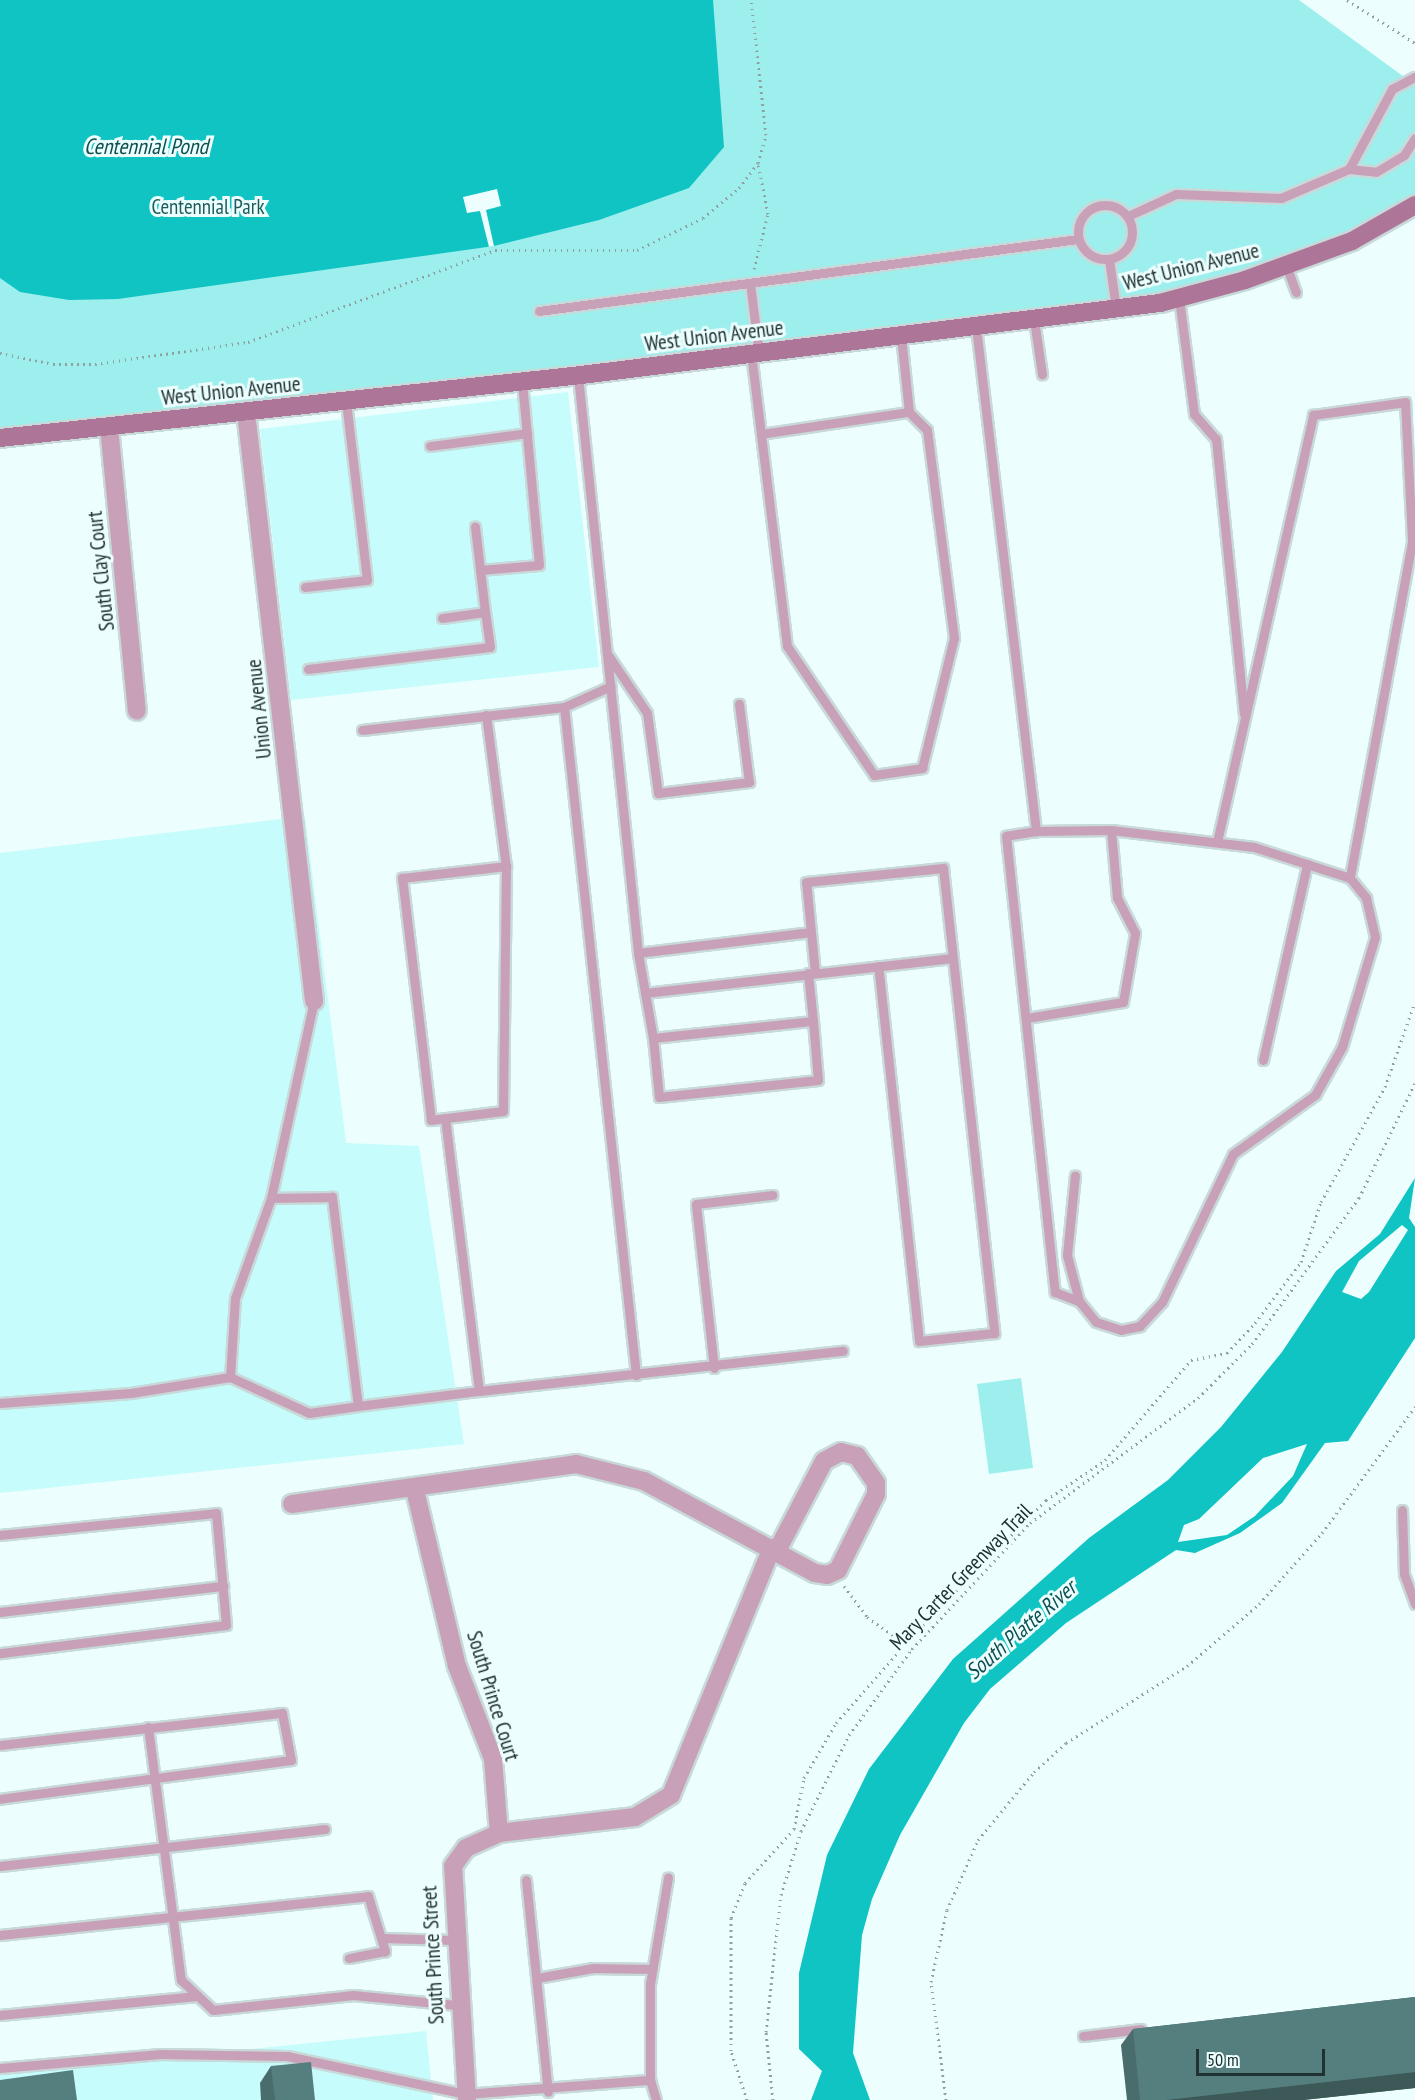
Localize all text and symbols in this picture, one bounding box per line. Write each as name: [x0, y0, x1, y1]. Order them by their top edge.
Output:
water label: Centennial Pond: [84, 134, 208, 160]
park label: Centennial Park: [151, 194, 265, 220]
street label: West Union Avenue: [1120, 238, 1262, 296]
street label: West Union Avenue: [643, 315, 785, 357]
street label: West Union Avenue: [160, 371, 302, 411]
street label: South Clay Court: [82, 509, 120, 633]
street label: Union Avenue: [241, 658, 277, 760]
street label: Mary Carter Greenway Trail: [884, 1498, 1038, 1656]
water label: South Platte River: [961, 1575, 1081, 1685]
street label: South Prince Court: [461, 1628, 525, 1764]
street label: South Prince Street: [417, 1885, 449, 2025]
scale bar: [1199, 2037, 1328, 2075]
text: 50 m: [1207, 2048, 1239, 2071]

